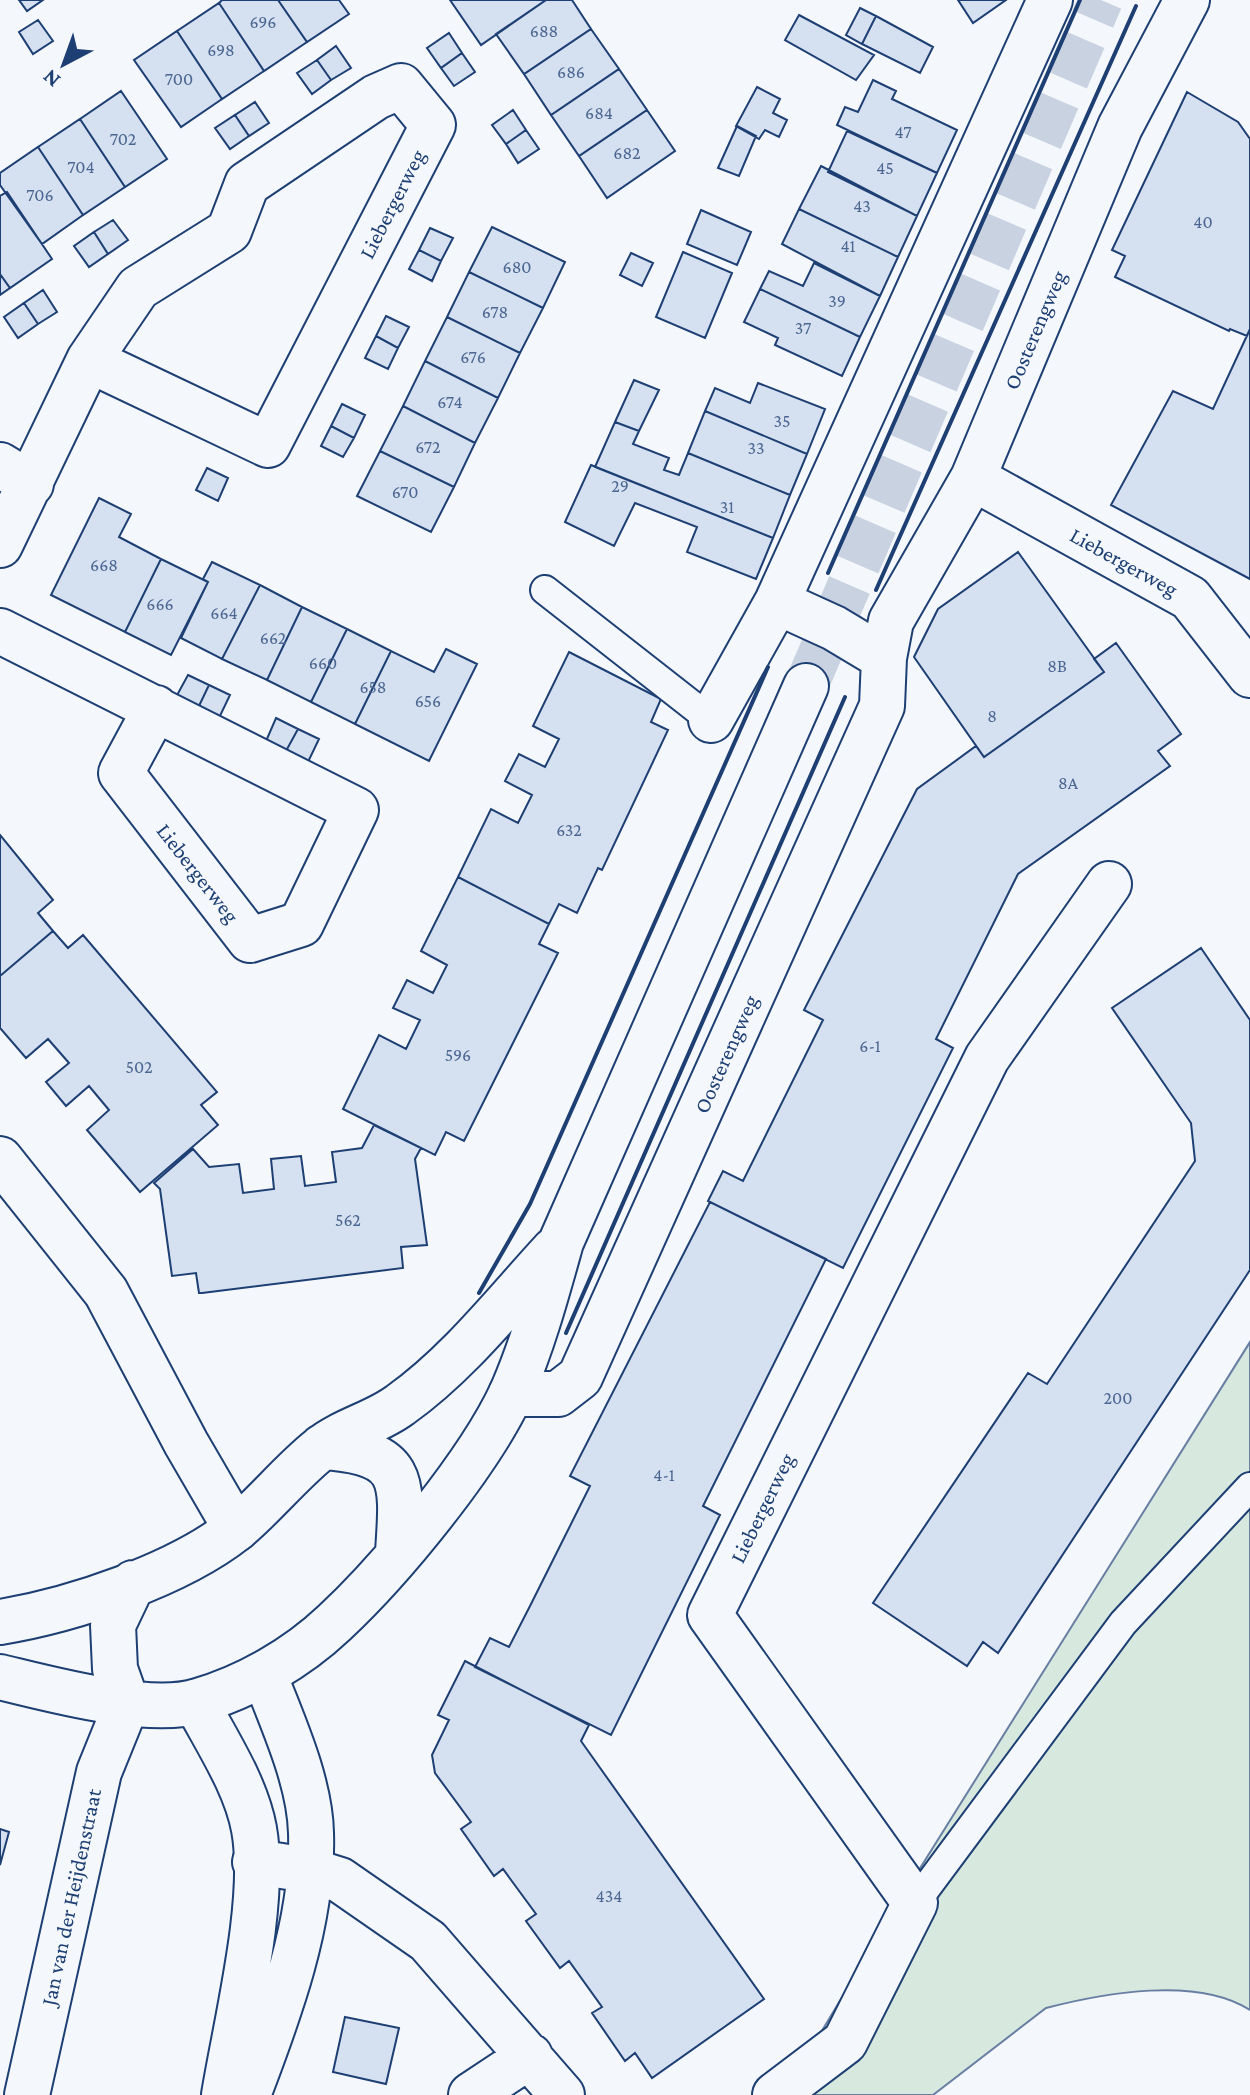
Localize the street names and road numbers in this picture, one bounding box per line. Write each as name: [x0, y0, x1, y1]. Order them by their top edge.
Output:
street label: Liebergerweg: [354, 145, 430, 263]
street label: Oosterengweg: [999, 266, 1071, 393]
street label: Liebergerweg: [1066, 522, 1182, 602]
street label: Liebergerweg: [152, 818, 245, 928]
street label: Oosterengweg: [689, 991, 763, 1117]
street label: Liebergerweg: [725, 1449, 799, 1567]
street label: Jan van der Heijdenstraat: [35, 1785, 106, 2010]

